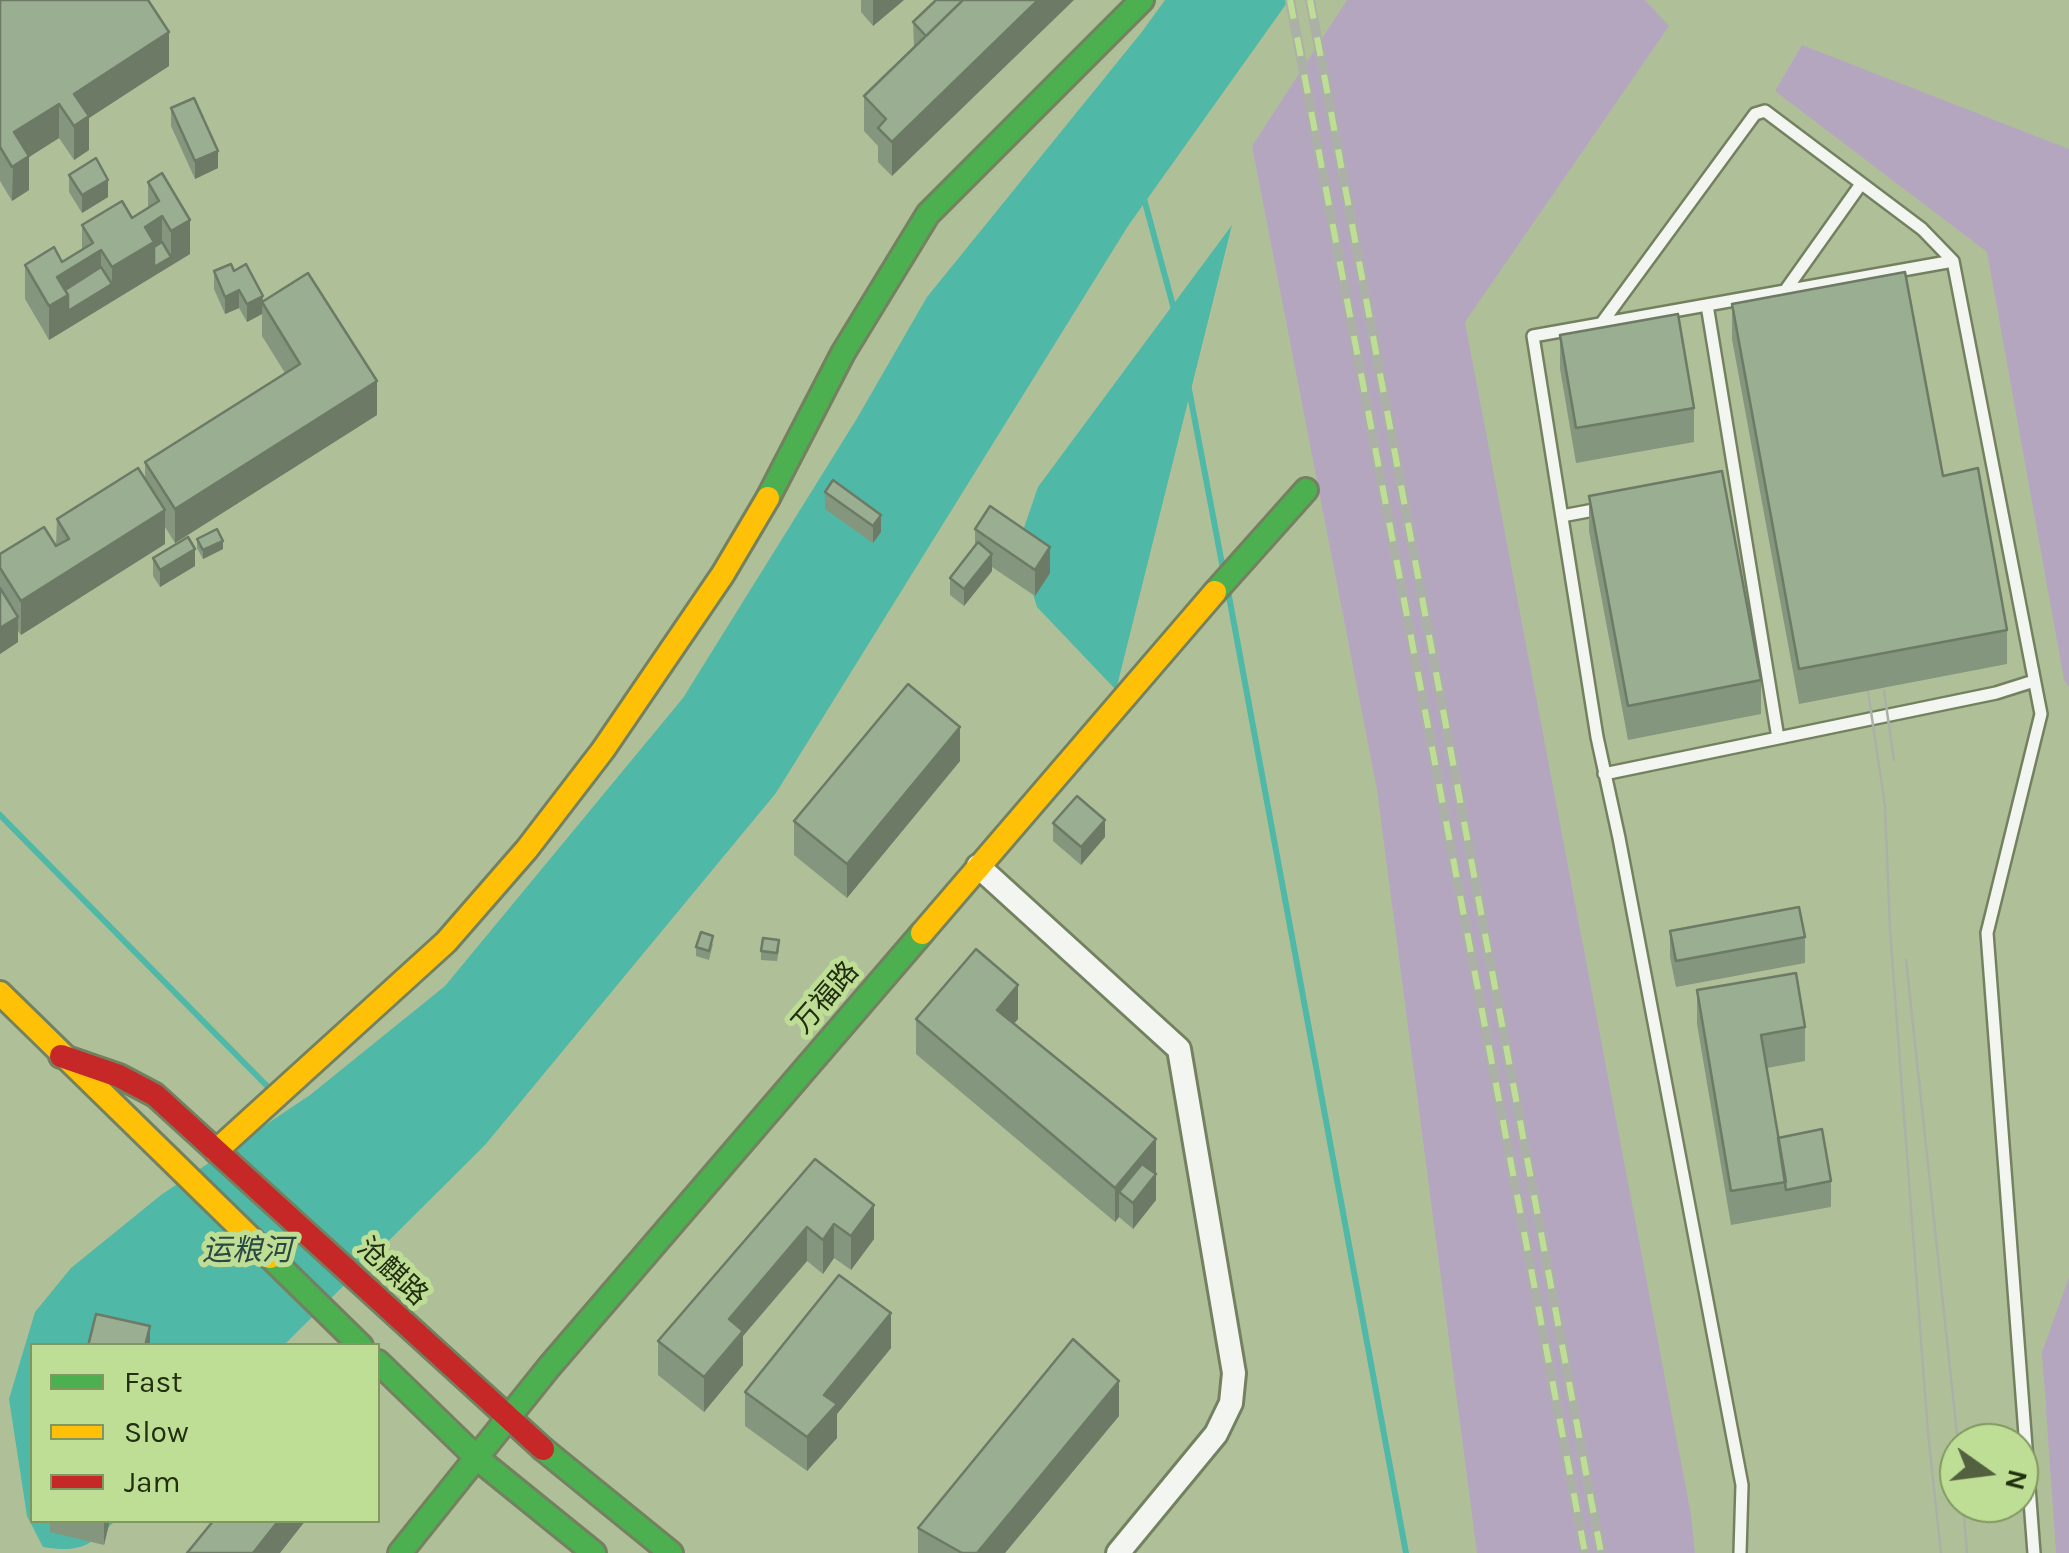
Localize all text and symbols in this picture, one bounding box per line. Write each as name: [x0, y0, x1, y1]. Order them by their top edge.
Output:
street label: 万福路: [786, 955, 866, 1041]
street label: 沧麒路: [350, 1231, 434, 1313]
water label: 运粮河: [202, 1233, 292, 1269]
legend: [30, 1343, 380, 1523]
text: Fast: [124, 1364, 183, 1400]
text: Slow: [124, 1414, 189, 1450]
north arrow: [1939, 1423, 2039, 1523]
text: Jam: [124, 1464, 181, 1500]
text: N: [1998, 1466, 2035, 1494]

